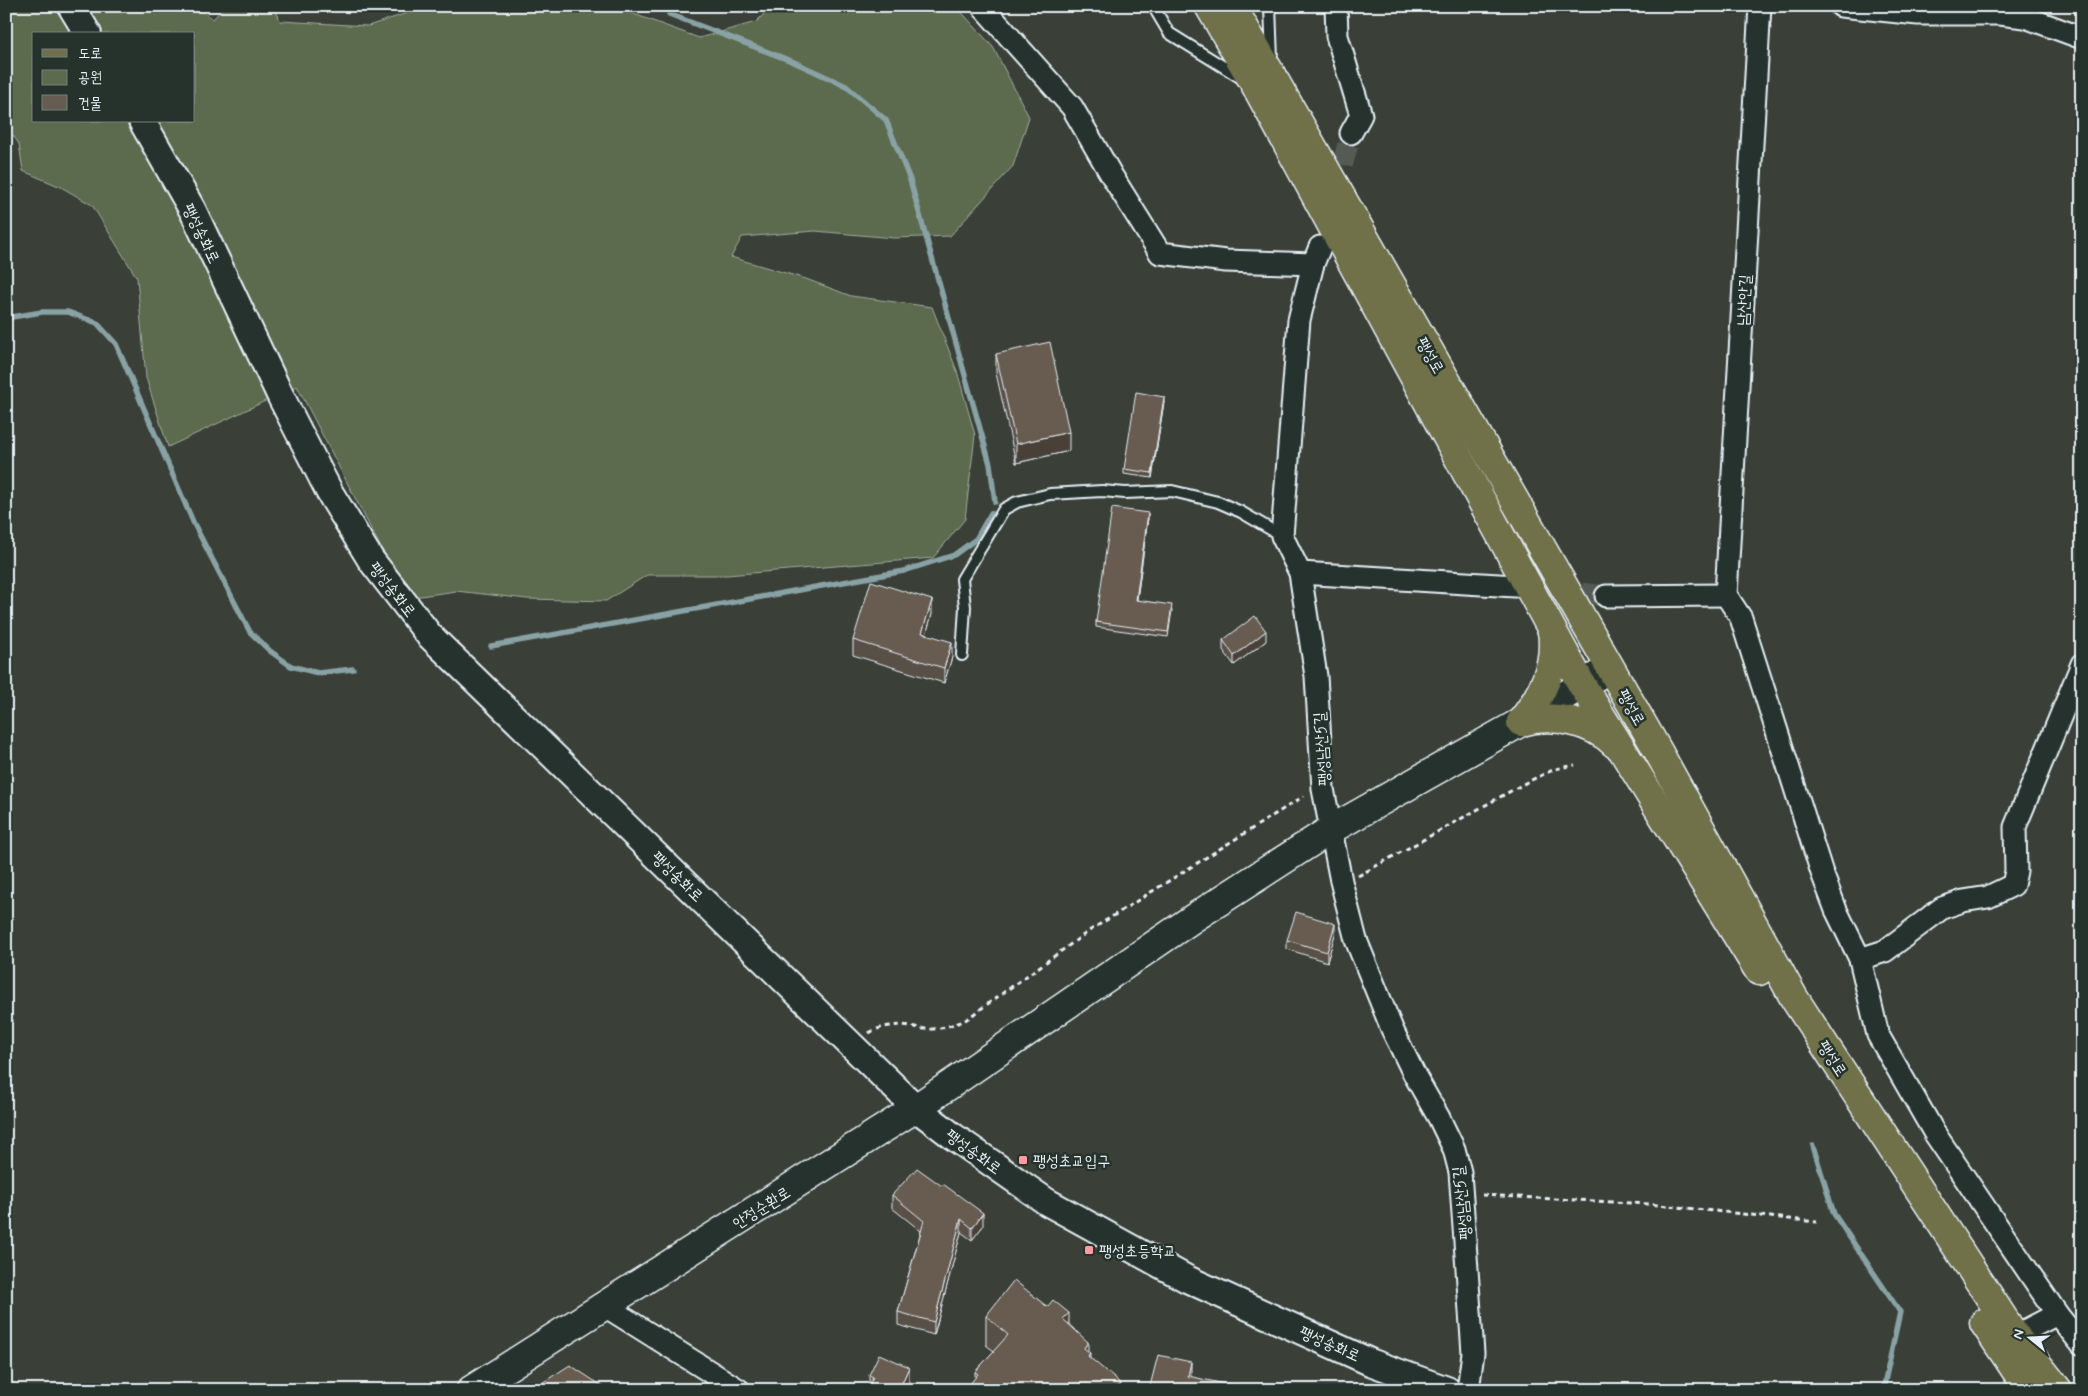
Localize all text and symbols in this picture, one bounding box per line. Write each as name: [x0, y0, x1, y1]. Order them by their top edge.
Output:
legend: [32, 32, 195, 122]
text: 도로: [78, 44, 102, 64]
text: 공원: [78, 68, 102, 88]
text: 건물: [78, 94, 102, 114]
street label: 팽성송화로: [177, 200, 224, 267]
street label: 남산안길: [1733, 274, 1756, 326]
street label: 팽성로: [1411, 334, 1448, 378]
street label: 팽성송화로: [364, 558, 420, 622]
street label: 팽성로: [1612, 686, 1649, 730]
street label: 팽성남산5길: [1309, 711, 1336, 787]
street label: 팽성송화로: [647, 847, 707, 907]
street label: 팽성로: [1812, 1037, 1851, 1081]
street label: 팽성송화로: [941, 1125, 1005, 1180]
place label: 팽성초교입구: [1033, 1151, 1110, 1172]
marker: 팽성초교입구: [1017, 1154, 1029, 1166]
street label: 팽성남산5길: [1448, 1165, 1477, 1241]
street label: 안정순환로: [729, 1182, 795, 1234]
place label: 팽성초등학교: [1099, 1241, 1176, 1262]
marker: 팽성초등학교: [1083, 1244, 1095, 1256]
north arrow: [2006, 1314, 2056, 1364]
street label: 팽성송화로: [1296, 1322, 1363, 1367]
text: N: [2009, 1327, 2029, 1342]

